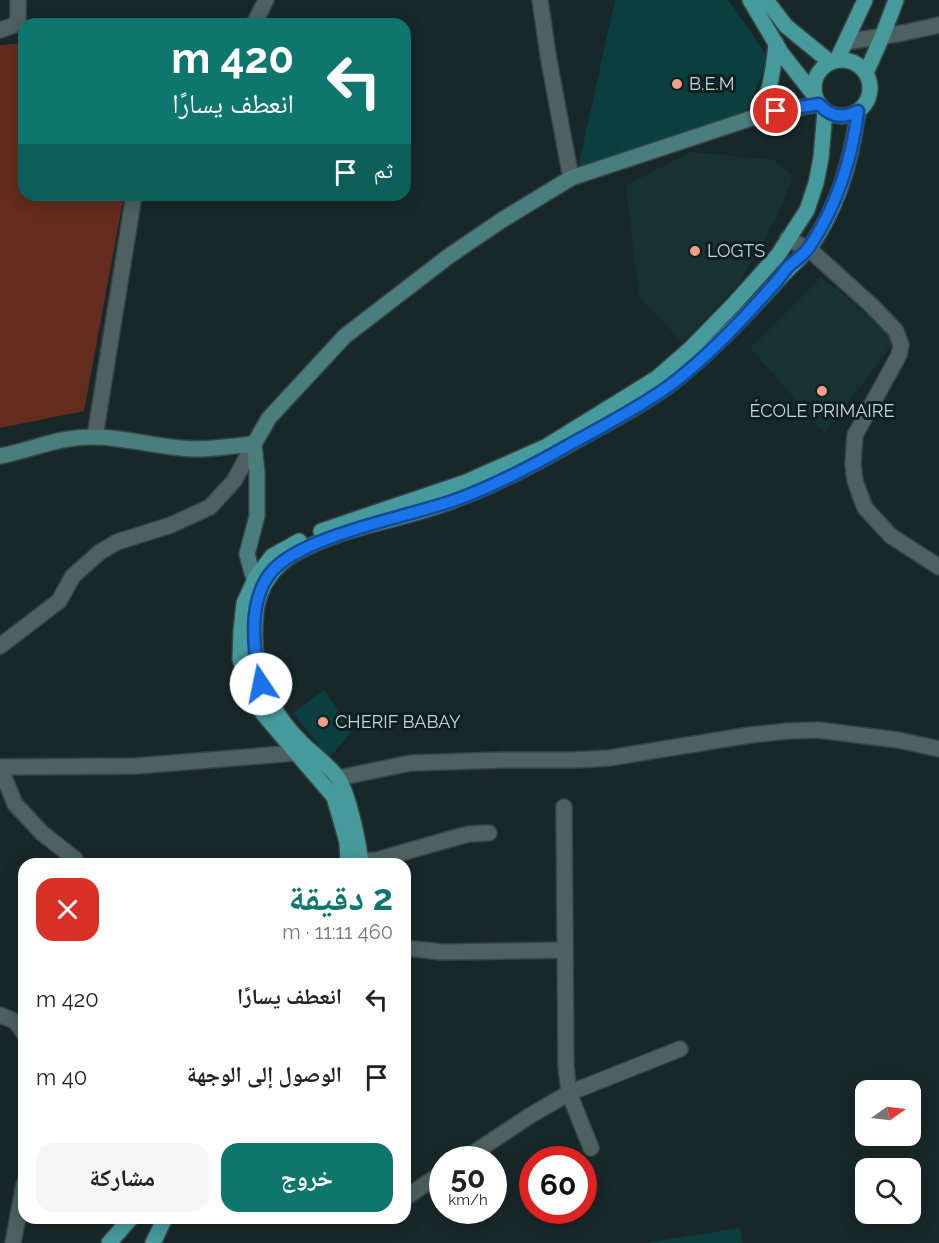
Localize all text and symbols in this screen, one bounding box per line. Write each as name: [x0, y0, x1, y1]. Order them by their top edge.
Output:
text: 420 m: [171, 34, 294, 83]
icon: left: [315, 42, 393, 120]
place label: B.E.M: [689, 73, 735, 94]
marker: B.E.M: [670, 77, 684, 91]
pin: [750, 85, 801, 136]
text: انعطف يسارًا: [172, 88, 294, 119]
icon: arrive: [759, 94, 792, 127]
icon: arrive: [329, 156, 362, 189]
text: ثم: [374, 157, 393, 183]
place label: LOGTS: [707, 240, 765, 261]
marker: LOGTS: [688, 244, 702, 258]
marker: ÉCOLE PRIMAIRE: [815, 384, 829, 398]
place label: ÉCOLE PRIMAIRE: [749, 399, 895, 421]
position arrow: [229, 652, 293, 716]
place label: CHERIF BABAY: [335, 711, 461, 732]
marker: CHERIF BABAY: [316, 715, 330, 729]
text: 2 دقيقة: [288, 876, 393, 918]
button: close: [36, 878, 99, 941]
text: 460 m · 11:11: [282, 920, 393, 944]
text: انعطف يسارًا: [237, 983, 342, 1009]
icon: left: [360, 983, 393, 1016]
text: 420 m: [36, 986, 99, 1012]
text: الوصول إلى الوجهة: [187, 1061, 342, 1087]
icon: arrive: [360, 1061, 393, 1094]
text: 40 m: [36, 1064, 87, 1090]
north arrow: [855, 1080, 921, 1146]
map controls: [855, 1080, 921, 1224]
button: مشاركة: [36, 1143, 209, 1212]
button: خروج: [221, 1143, 393, 1212]
speed limit sign: 60: [519, 1146, 597, 1224]
button: search: [855, 1158, 921, 1224]
text: 50: [450, 1160, 486, 1195]
text: km/h: [448, 1191, 488, 1209]

